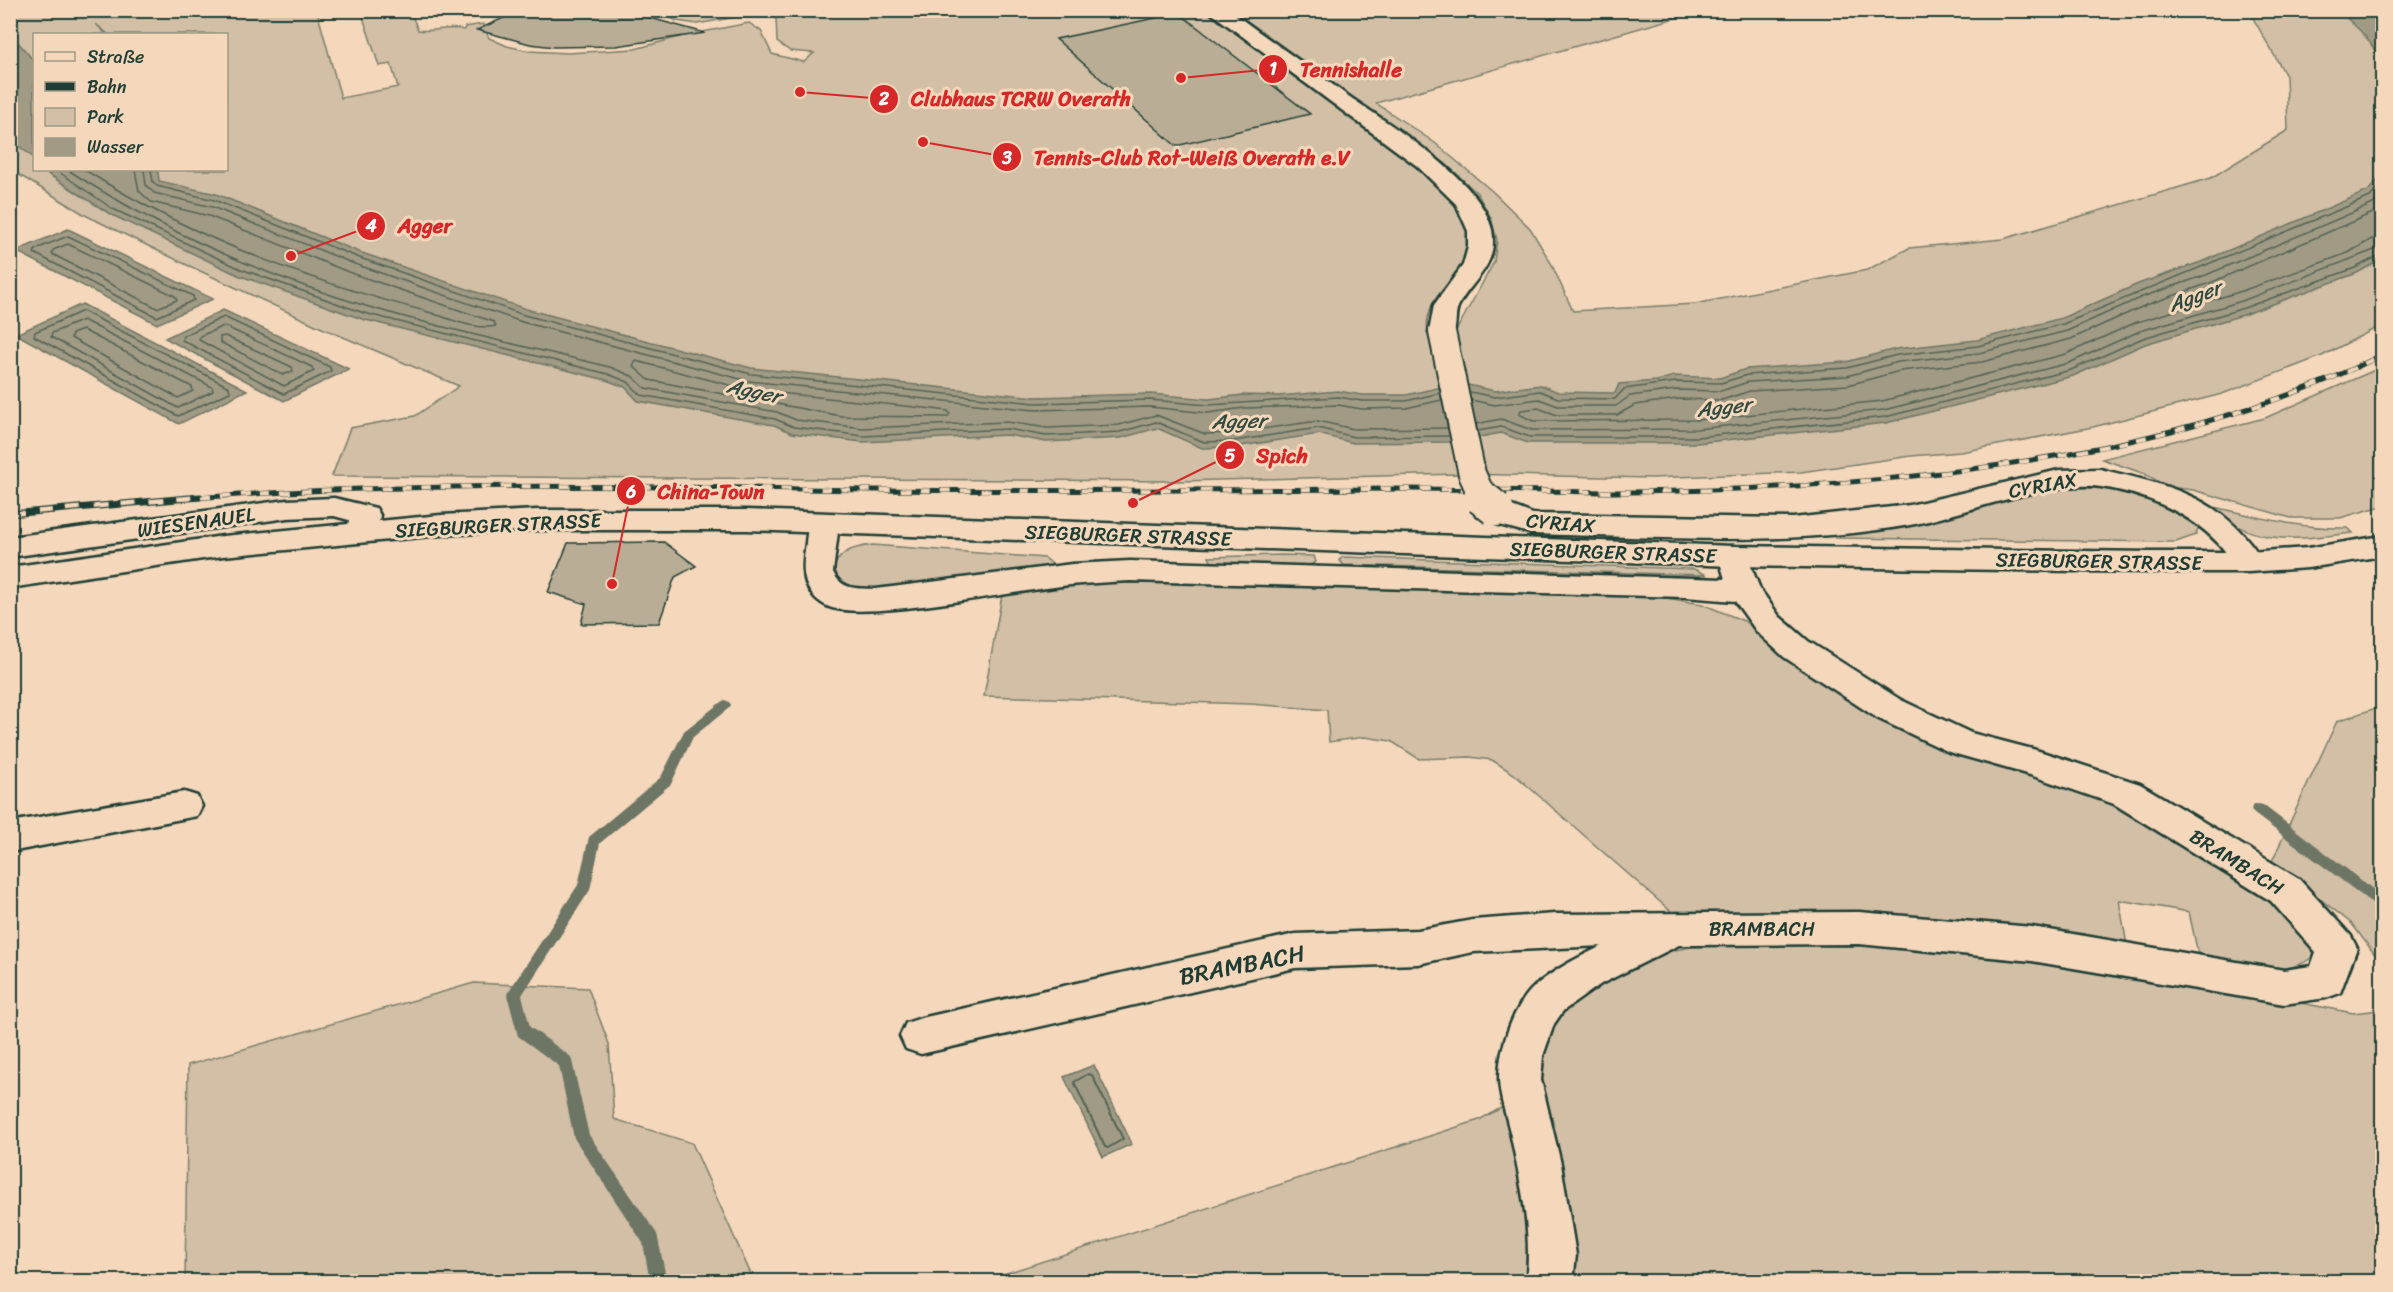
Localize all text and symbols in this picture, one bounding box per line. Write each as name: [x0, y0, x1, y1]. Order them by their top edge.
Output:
legend: [33, 33, 228, 171]
text: Straße: [87, 41, 144, 73]
callout: Tennishalle: [1258, 50, 1414, 89]
text: Tennishalle: [1300, 51, 1402, 89]
text: 1: [1269, 53, 1277, 85]
text: Bahn: [87, 71, 127, 103]
callout: Clubhaus TCRW Overath: [869, 79, 1143, 118]
text: Clubhaus TCRW Overath: [910, 80, 1131, 118]
text: 2: [878, 83, 890, 115]
text: Park: [87, 101, 124, 133]
text: Wasser: [87, 131, 145, 163]
callout: Tennis-Club Rot-Weiß Overath e.V: [992, 138, 1363, 177]
text: Tennis-Club Rot-Weiß Overath e.V: [1034, 139, 1351, 177]
text: 3: [1001, 142, 1012, 174]
callout: Agger: [356, 206, 464, 245]
text: Agger: [397, 207, 454, 245]
text: 4: [364, 210, 377, 242]
water label: Agger: [2162, 268, 2230, 323]
water label: Agger: [722, 367, 788, 416]
water label: Agger: [1694, 385, 1756, 429]
water label: Agger: [1210, 401, 1270, 440]
callout: Spich: [1215, 436, 1320, 475]
text: Spich: [1255, 437, 1308, 475]
text: 5: [1225, 440, 1236, 472]
street label: CYRIAX: [2006, 462, 2080, 509]
callout: China-Town: [616, 472, 777, 511]
text: China-Town: [657, 473, 765, 511]
text: 6: [625, 476, 636, 508]
street label: WIESENAUEL: [135, 497, 258, 548]
street label: SIEGBURGER STRASSE: [394, 503, 604, 548]
street label: CYRIAX: [1525, 503, 1597, 544]
street label: SIEGBURGER STRASSE: [1024, 514, 1234, 557]
street label: SIEGBURGER STRASSE: [1509, 531, 1719, 574]
street label: SIEGBURGER STRASSE: [1995, 542, 2205, 581]
street label: BRAMBACH: [2182, 819, 2291, 905]
street label: BRAMBACH: [1709, 912, 1815, 947]
street label: BRAMBACH: [1175, 932, 1309, 998]

